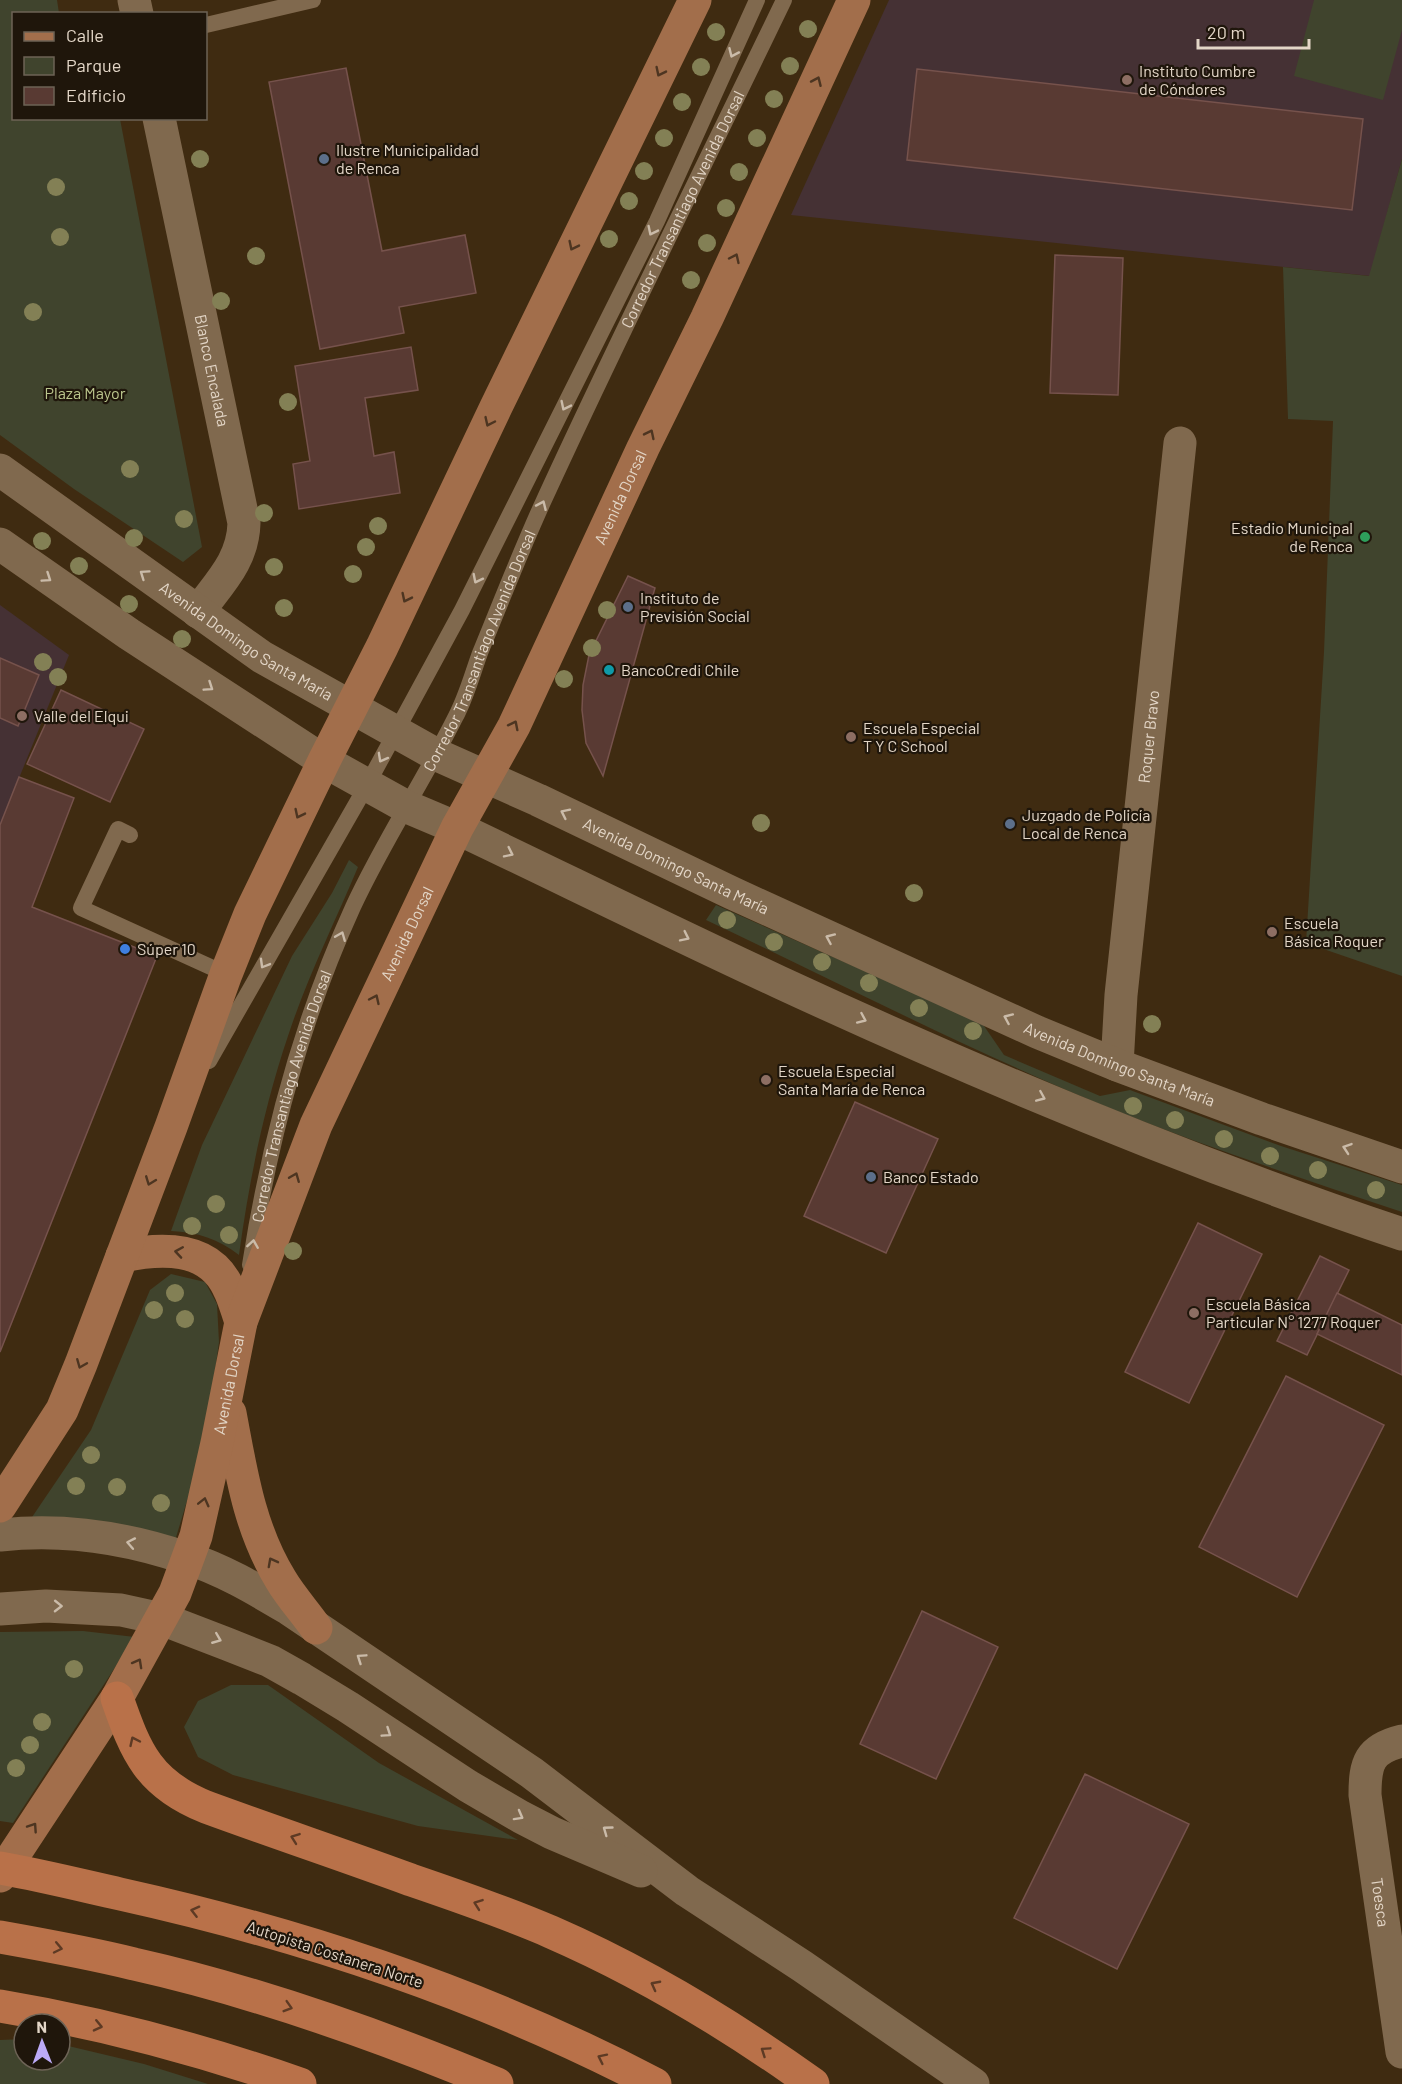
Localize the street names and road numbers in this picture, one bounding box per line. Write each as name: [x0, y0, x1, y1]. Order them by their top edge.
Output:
street label: Corredor Transantiago Avenida Dorsal: [616, 87, 748, 331]
street label: Blanco Encalada: [191, 313, 234, 428]
street label: Avenida Dorsal: [590, 447, 650, 547]
street label: Corredor Transantiago Avenida Dorsal: [418, 527, 539, 774]
street label: Avenida Domingo Santa María: [156, 577, 337, 704]
street label: Roquer Bravo: [1134, 689, 1163, 784]
street label: Avenida Domingo Santa María: [580, 813, 772, 918]
street label: Avenida Dorsal: [376, 883, 437, 984]
street label: Corredor Transantiago Avenida Dorsal: [247, 967, 335, 1224]
street label: Avenida Domingo Santa María: [1021, 1017, 1218, 1110]
street label: Avenida Dorsal: [209, 1332, 247, 1436]
street label: Toesca: [1368, 1876, 1394, 1928]
street label: Autopista Costanera Norte: [245, 1916, 426, 1991]

